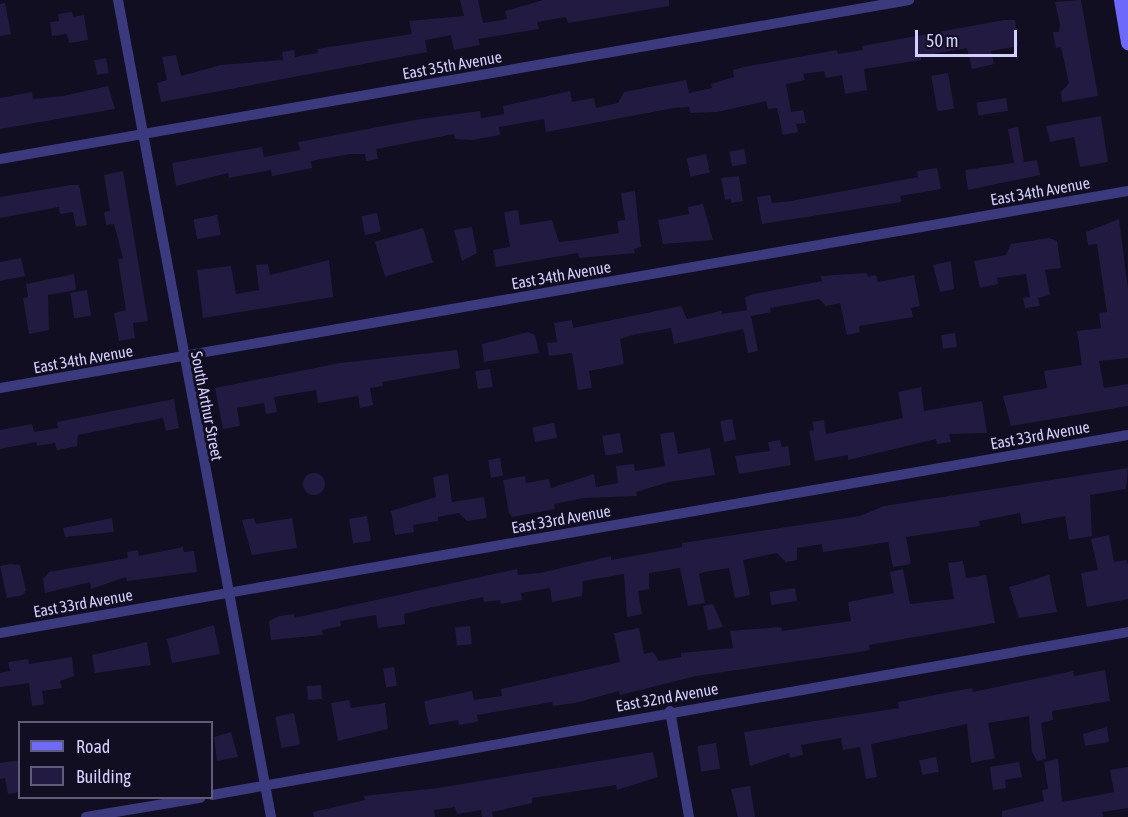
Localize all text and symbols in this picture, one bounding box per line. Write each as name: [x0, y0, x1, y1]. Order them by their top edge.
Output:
scale bar: [918, 18, 1020, 56]
text: 50 m: [926, 30, 958, 51]
street label: East 35th Avenue: [401, 47, 503, 83]
street label: East 34th Avenue: [989, 173, 1091, 209]
street label: East 34th Avenue: [510, 257, 612, 293]
street label: East 34th Avenue: [32, 341, 134, 377]
street label: South Arthur Street: [187, 350, 227, 462]
street label: East 33rd Avenue: [989, 417, 1091, 453]
street label: East 33rd Avenue: [510, 501, 612, 537]
street label: East 33rd Avenue: [32, 585, 134, 621]
street label: East 32nd Avenue: [614, 679, 720, 715]
legend: [18, 721, 213, 799]
text: Road: [76, 736, 110, 757]
text: Building: [76, 766, 131, 787]

